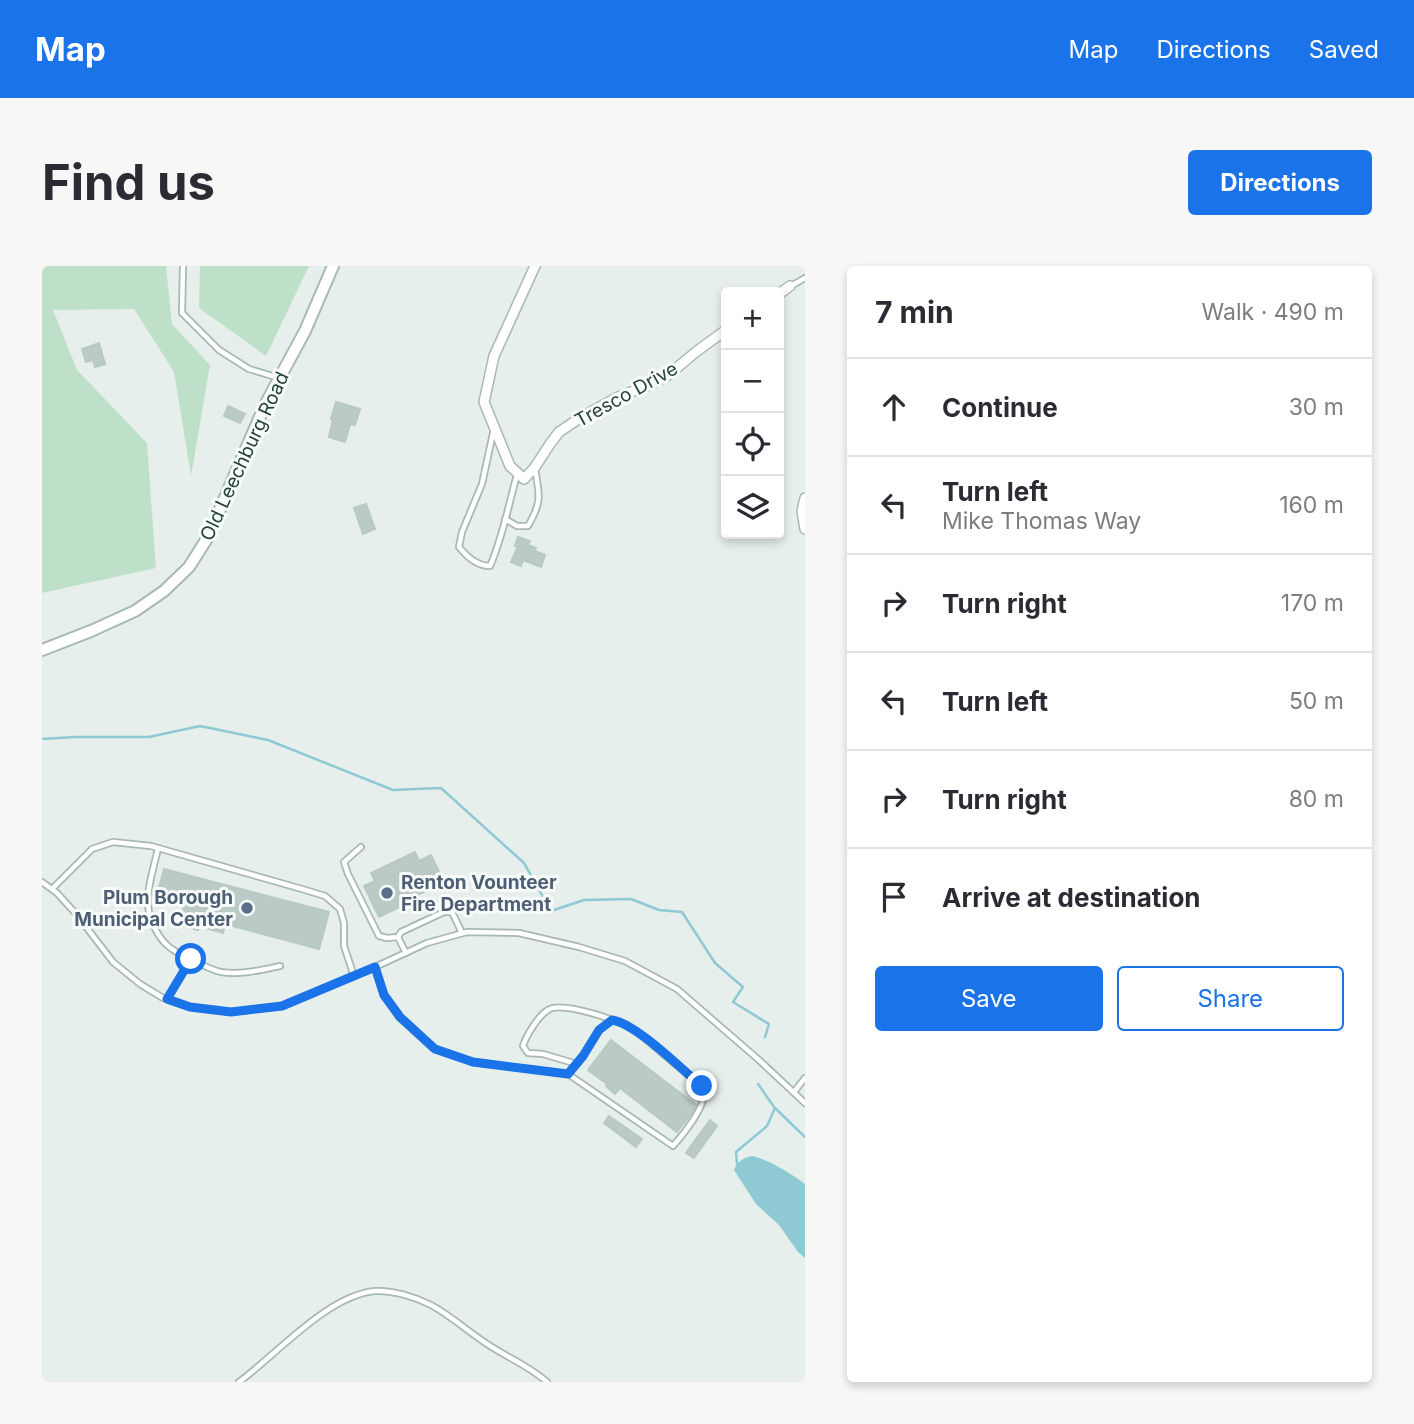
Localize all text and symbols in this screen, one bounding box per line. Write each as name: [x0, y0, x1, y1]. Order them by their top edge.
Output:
text: Map: [35, 29, 106, 69]
text: Map: [1069, 35, 1118, 64]
text: Directions: [1156, 35, 1271, 64]
text: Saved: [1309, 35, 1379, 64]
button: Directions: [1188, 150, 1372, 215]
text: Find us: [42, 153, 215, 212]
map controls: [721, 287, 784, 539]
button: +: [721, 287, 784, 350]
text: 7 min: [875, 294, 954, 330]
text: Walk · 490 m: [1202, 298, 1344, 326]
button: −: [721, 350, 784, 413]
street label: Tresco Drive: [571, 357, 682, 432]
street label: Old Leechburg Road: [195, 368, 294, 544]
icon: ahead: [875, 388, 913, 426]
text: Continue: [942, 392, 1058, 423]
text: 30 m: [1289, 393, 1344, 421]
button: locate: [721, 413, 784, 476]
button: layers: [721, 476, 784, 539]
text: Turn left: [942, 476, 1048, 507]
icon: left: [875, 486, 913, 524]
text: 160 m: [1279, 491, 1344, 519]
text: Mike Thomas Way: [942, 507, 1141, 535]
icon: right: [875, 584, 913, 622]
text: Turn right: [942, 588, 1067, 619]
text: 170 m: [1281, 589, 1344, 617]
icon: left: [875, 682, 913, 720]
text: Turn left: [942, 686, 1048, 717]
text: 50 m: [1289, 687, 1344, 715]
icon: right: [875, 780, 913, 818]
text: Turn right: [942, 784, 1067, 815]
text: 80 m: [1289, 785, 1344, 813]
place label: Renton Vounteer Fire Department: [401, 871, 557, 916]
icon: arrive: [875, 878, 913, 916]
text: Arrive at destination: [942, 882, 1201, 913]
marker: Renton Vounteer Fire Department: [379, 885, 395, 901]
place label: Plum Borough Municipal Center: [74, 886, 233, 931]
marker: Plum Borough Municipal Center: [239, 900, 255, 916]
route start: [175, 943, 206, 974]
button: Save: [875, 966, 1103, 1031]
button: Share: [1117, 966, 1344, 1031]
route end: [686, 1070, 717, 1101]

